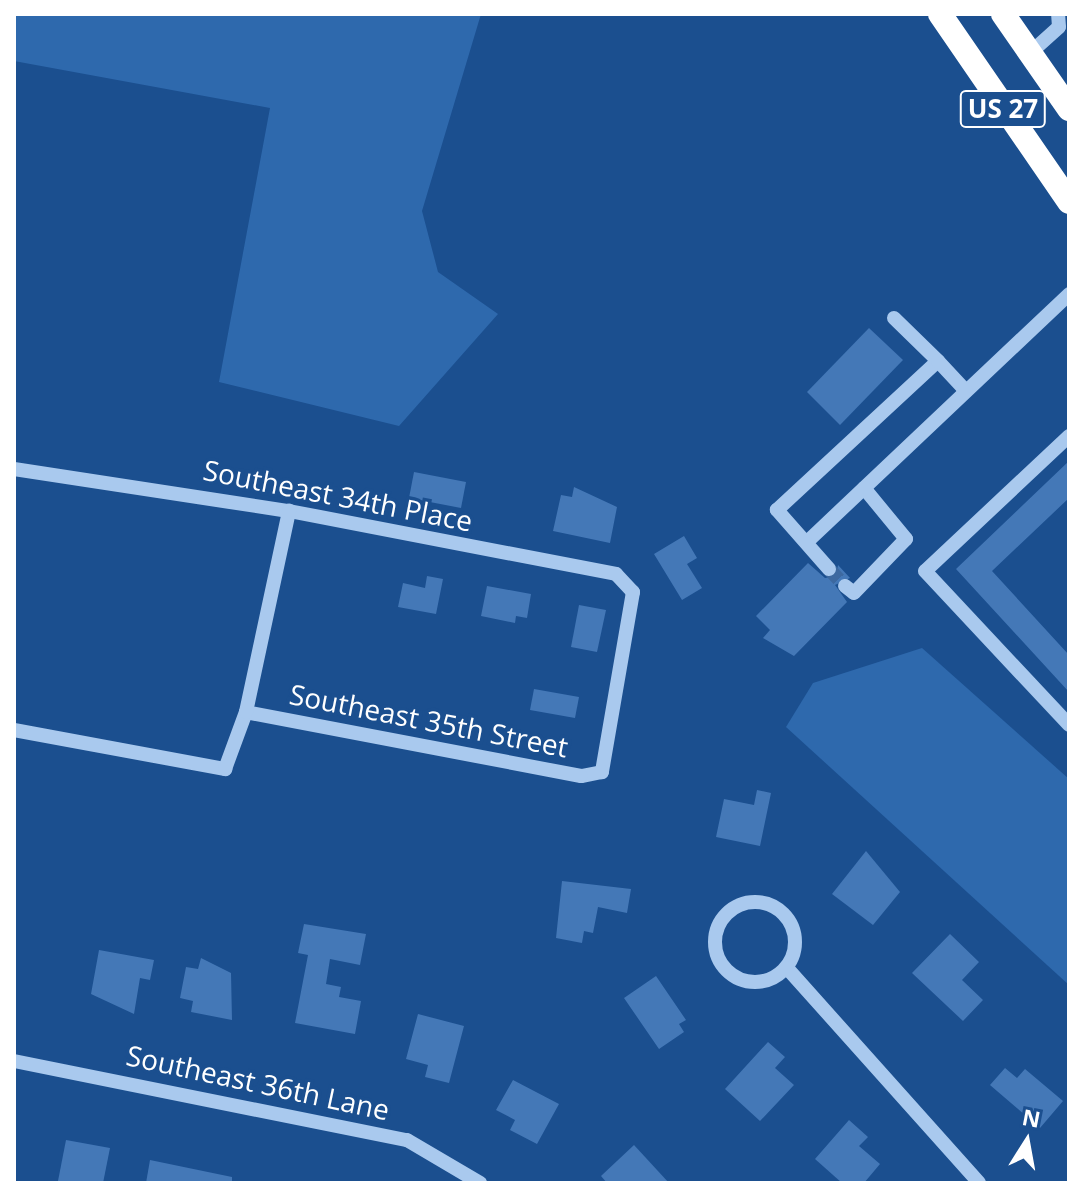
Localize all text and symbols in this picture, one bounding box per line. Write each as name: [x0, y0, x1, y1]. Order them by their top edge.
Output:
road number: US 27: [959, 87, 1047, 131]
street label: Southeast 34th Place: [201, 452, 475, 538]
street label: Southeast 35th Street: [287, 677, 571, 763]
street label: Southeast 36th Lane: [123, 1038, 393, 1126]
north arrow: [987, 1101, 1067, 1181]
text: N: [1020, 1101, 1043, 1134]

